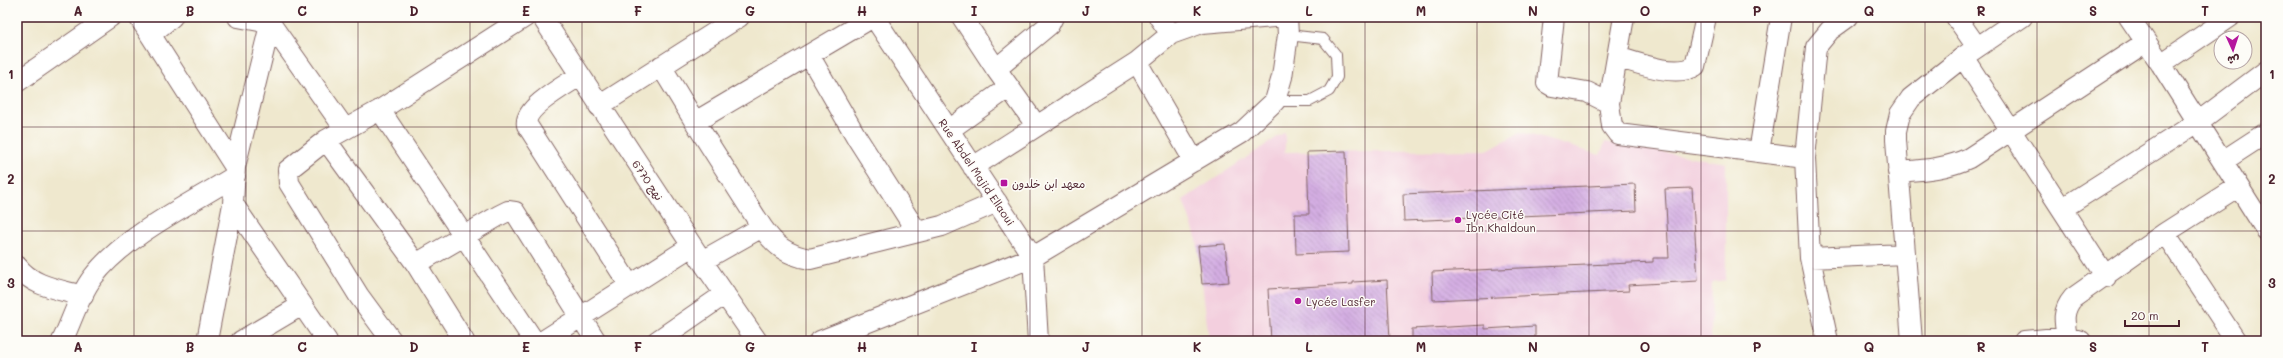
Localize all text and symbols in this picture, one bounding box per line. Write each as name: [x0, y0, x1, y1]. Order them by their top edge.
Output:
text: A: [73, 2, 83, 19]
text: B: [186, 2, 195, 19]
text: C: [297, 2, 307, 19]
text: D: [409, 2, 419, 19]
text: E: [522, 2, 530, 19]
text: F: [634, 2, 642, 19]
text: G: [745, 2, 755, 19]
text: H: [857, 2, 867, 19]
text: I: [971, 2, 978, 19]
text: J: [1082, 2, 1090, 19]
text: K: [1193, 2, 1202, 19]
text: L: [1305, 2, 1313, 19]
text: M: [1416, 2, 1426, 19]
text: N: [1528, 2, 1538, 19]
text: O: [1640, 2, 1650, 19]
text: P: [1753, 2, 1762, 19]
text: Q: [1864, 2, 1874, 19]
text: R: [1977, 2, 1986, 19]
text: S: [2089, 2, 2097, 19]
text: T: [2201, 2, 2209, 19]
north arrow: [2213, 30, 2253, 70]
text: ش: [2227, 53, 2240, 68]
text: 1: [8, 65, 14, 82]
text: 1: [2269, 65, 2275, 82]
street label: Rue Abdel Majid Ellaoui: [936, 116, 1018, 228]
street label: نهج 6770: [628, 157, 667, 204]
text: 2: [7, 170, 15, 187]
text: 2: [2268, 170, 2276, 187]
place label: معهد ابن خلدون: [1012, 176, 1085, 192]
marker: معهد ابن خلدون: [999, 178, 1009, 188]
place label: Lycée Cité Ibn Khaldoun: [1466, 207, 1536, 235]
marker: Lycée Cité Ibn Khaldoun: [1453, 215, 1463, 225]
text: 3: [7, 274, 15, 291]
text: 3: [2268, 274, 2276, 291]
place label: Lycée Lasfer: [1306, 294, 1376, 309]
marker: Lycée Lasfer: [1293, 296, 1303, 306]
scale bar: [2125, 302, 2179, 328]
text: 20 m: [2131, 307, 2159, 323]
text: A: [73, 338, 83, 355]
text: B: [186, 338, 195, 355]
text: C: [297, 338, 307, 355]
text: D: [409, 338, 419, 355]
text: E: [522, 338, 530, 355]
text: F: [634, 338, 642, 355]
text: G: [745, 338, 755, 355]
text: H: [857, 338, 867, 355]
text: I: [971, 338, 978, 355]
text: J: [1082, 338, 1090, 355]
text: K: [1193, 338, 1202, 355]
text: L: [1305, 338, 1313, 355]
text: M: [1416, 338, 1426, 355]
text: N: [1528, 338, 1538, 355]
text: O: [1640, 338, 1650, 355]
text: P: [1753, 338, 1762, 355]
text: Q: [1864, 338, 1874, 355]
text: R: [1977, 338, 1986, 355]
text: S: [2089, 338, 2097, 355]
text: T: [2201, 338, 2209, 355]

